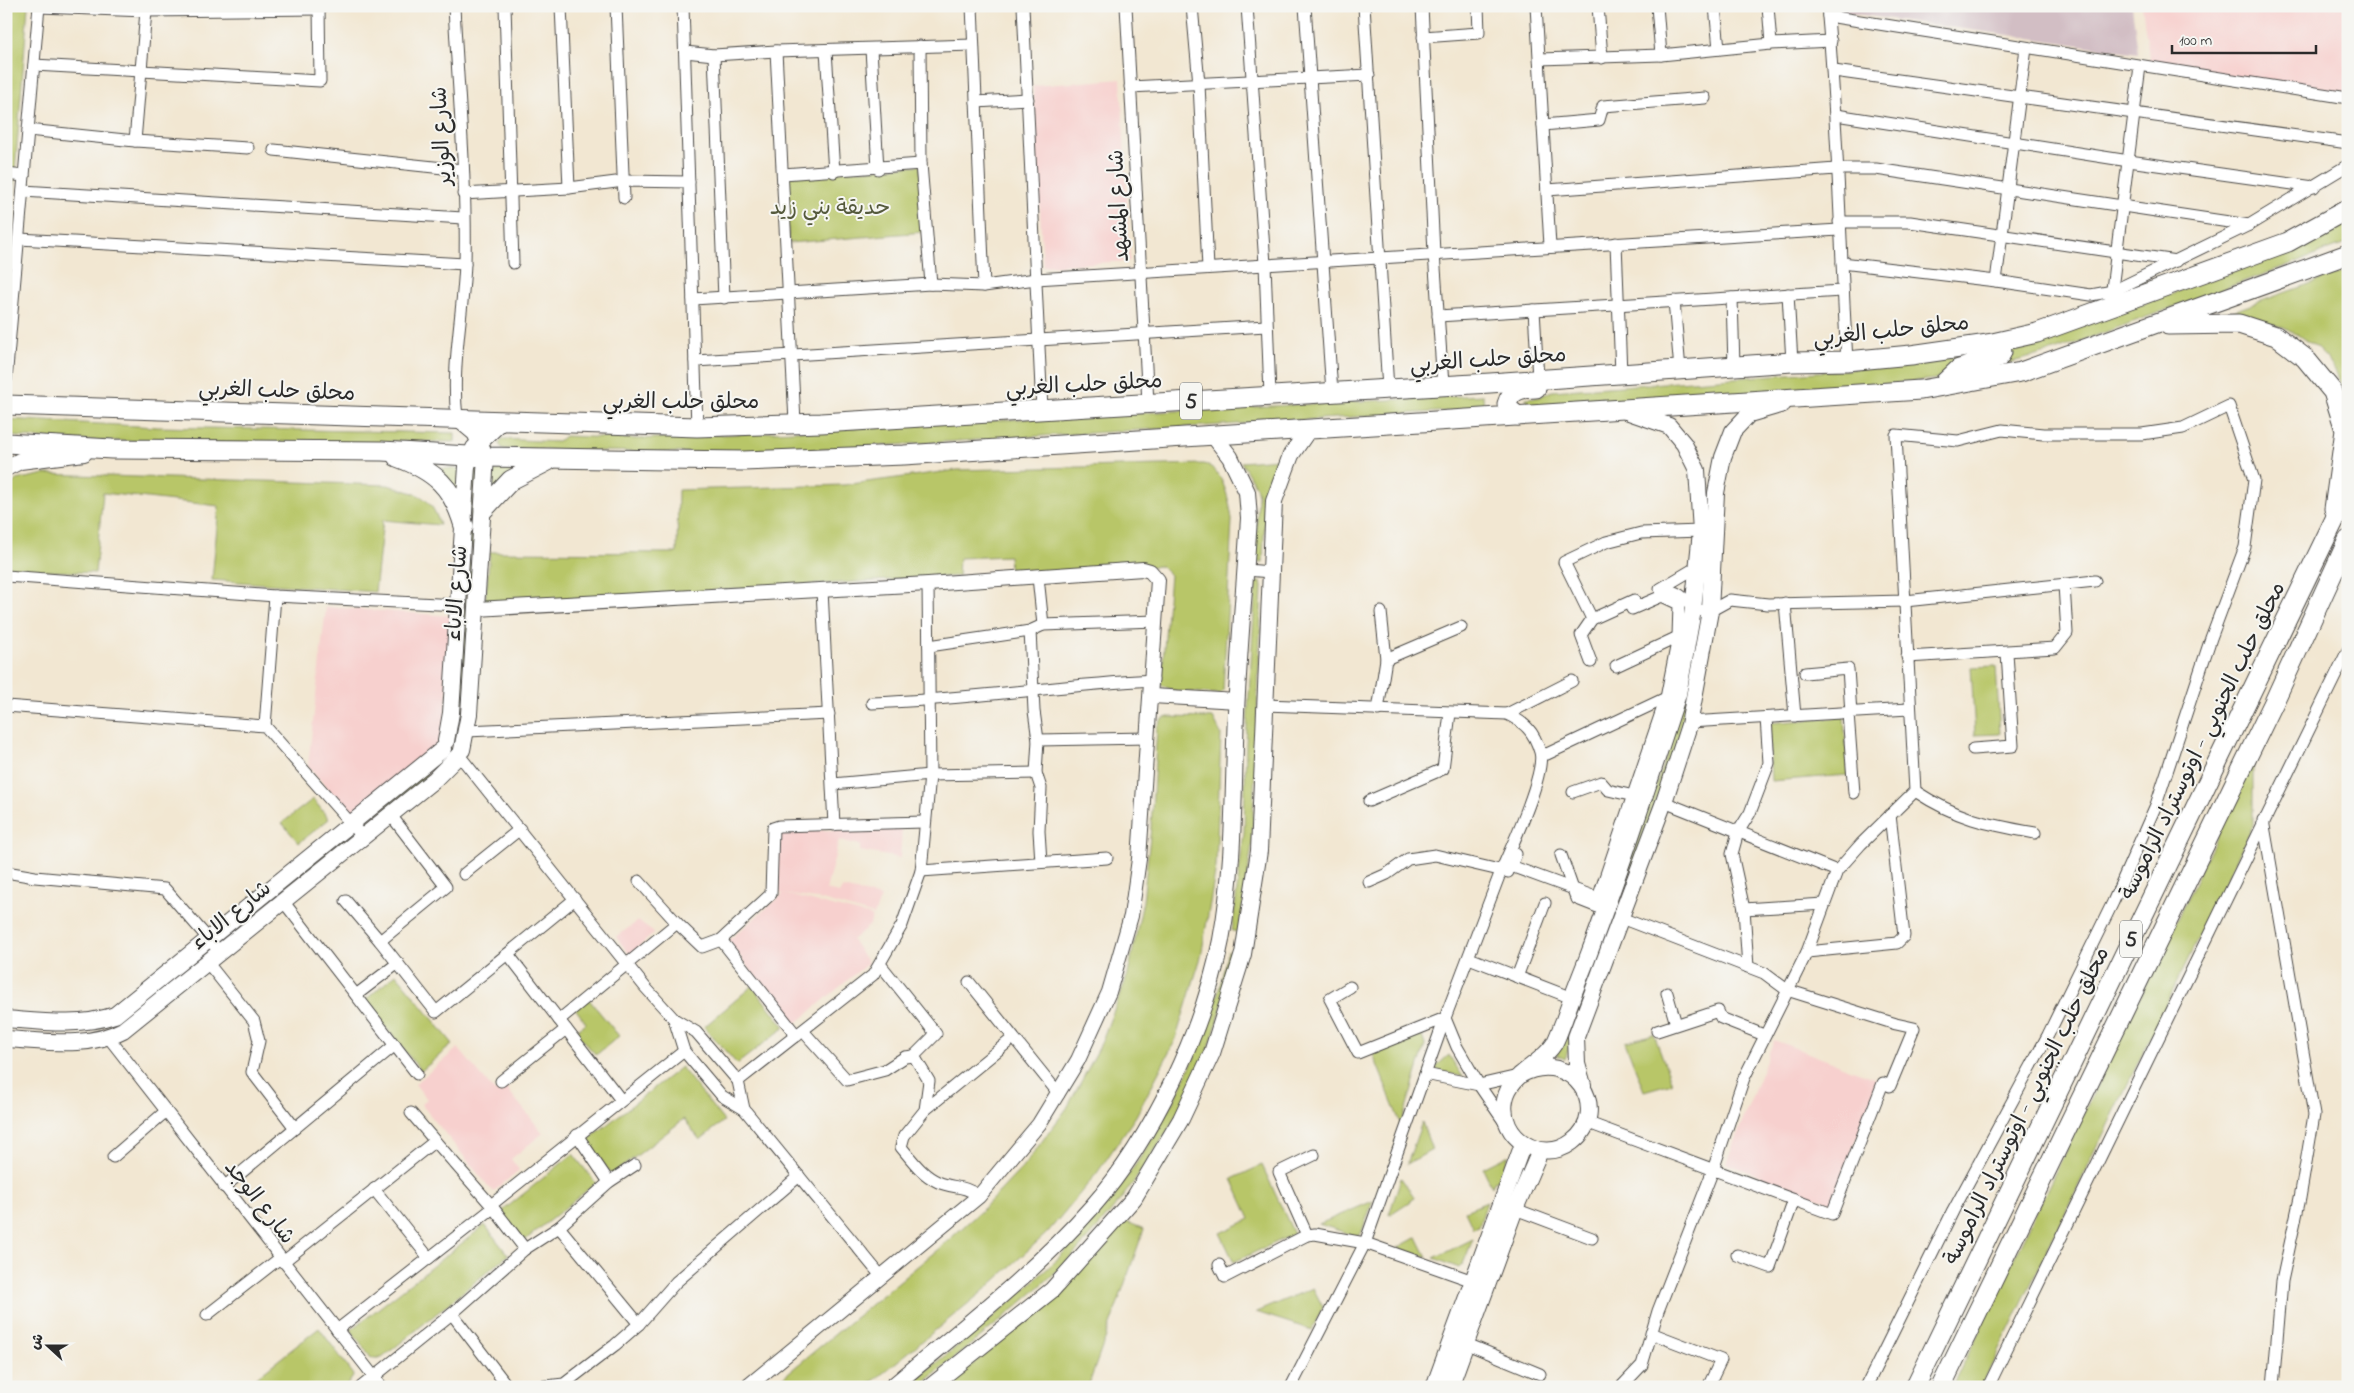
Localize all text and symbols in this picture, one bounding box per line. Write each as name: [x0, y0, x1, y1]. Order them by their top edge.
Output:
scale bar: [2172, 22, 2315, 54]
text: 100 m: [2179, 30, 2212, 52]
street label: شارع الوزير: [424, 86, 462, 188]
street label: شارع المشهد: [1101, 149, 1139, 263]
park label: حديقة بني زيد: [770, 193, 890, 226]
street label: محلق حلب الغربي: [1812, 308, 1971, 357]
street label: محلق حلب الغربي: [1409, 340, 1568, 383]
street label: محلق حلب الغربي: [1005, 366, 1163, 407]
street label: محلق حلب الغربي: [198, 373, 356, 412]
road number: 5: [1180, 382, 1202, 420]
street label: محلق حلب الغربي: [603, 387, 759, 420]
street label: شارع الاباء: [439, 544, 477, 642]
street label: محلق حلب الجنوبي - اوتوستراد الراموسة: [2113, 577, 2296, 906]
street label: شارع الاباء: [185, 874, 279, 959]
road number: 5: [2120, 921, 2142, 958]
street label: محلق حلب الجنوبي - اوتوستراد الراموسة: [1937, 942, 2120, 1271]
street label: شارع الوجد: [215, 1154, 302, 1252]
north arrow: [22, 1320, 72, 1370]
text: ش: [25, 1331, 50, 1353]

